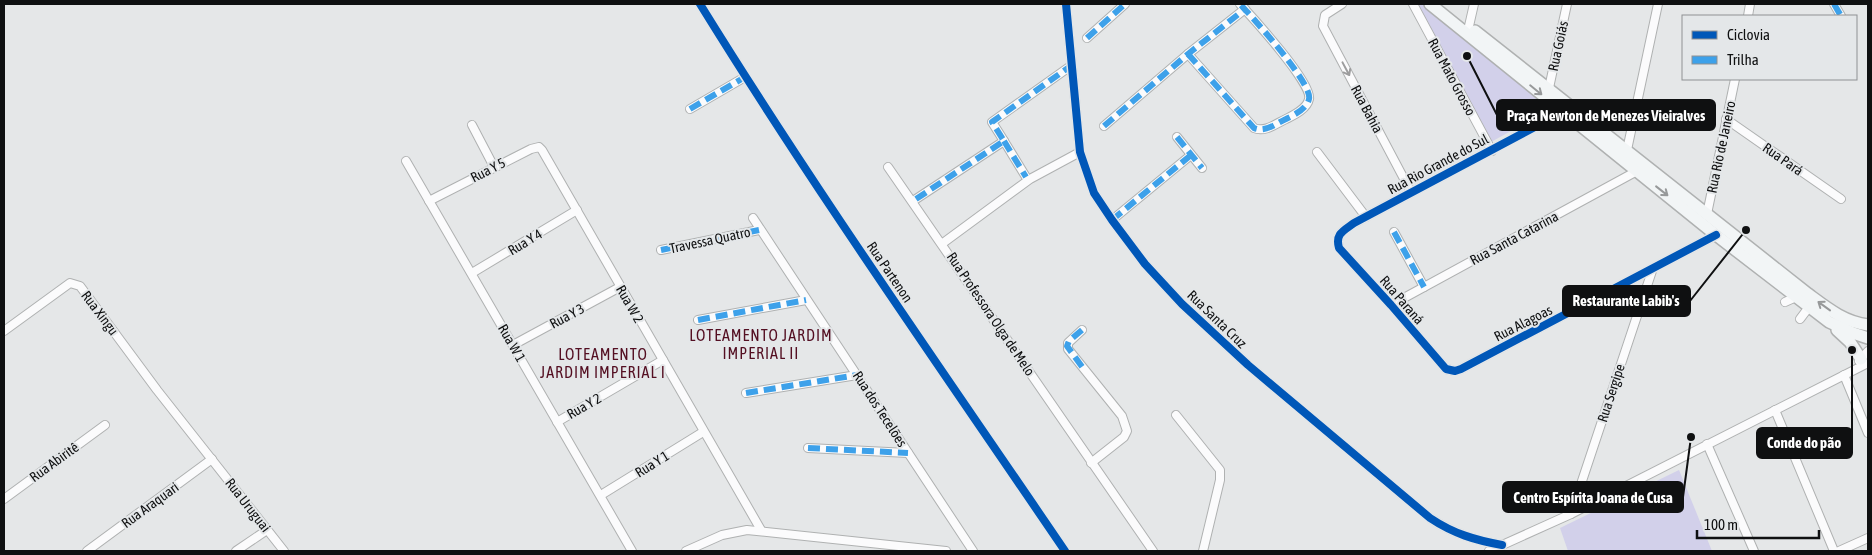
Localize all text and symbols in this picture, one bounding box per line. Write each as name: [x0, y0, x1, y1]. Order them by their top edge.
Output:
legend: [1682, 15, 1857, 80]
street label: Rua Goiás: [1545, 19, 1571, 73]
text: Ciclovia: [1727, 26, 1770, 43]
street label: Rua Mato Grosso: [1425, 36, 1479, 118]
text: Trilha: [1727, 51, 1759, 68]
one-way arrow: [1342, 61, 1351, 76]
street label: Rua Bahia: [1348, 82, 1386, 136]
one-way arrow: [1529, 84, 1542, 95]
street label: Rua Rio de Janeiro: [1703, 99, 1739, 195]
callout: Praça Newton de Menezes Vieiralves: [1497, 100, 1715, 130]
text: Praça Newton de Menezes Vieiralves: [1507, 107, 1706, 124]
street label: Rua Rio Grande do Sul: [1385, 131, 1491, 197]
street label: Rua Pará: [1760, 139, 1806, 179]
street label: Rua Y 5: [468, 154, 508, 186]
one-way arrow: [1655, 186, 1668, 197]
street label: Rua Santa Catarina: [1467, 208, 1561, 268]
street label: Travessa Quatro: [668, 224, 752, 256]
street label: Rua Y 4: [505, 225, 545, 258]
street label: Rua Partenon: [864, 239, 916, 305]
street label: Rua Professora Olga de Melo: [944, 249, 1038, 379]
street label: Rua Paraná: [1377, 273, 1427, 327]
street label: Rua W 2: [613, 282, 647, 326]
callout: Restaurante Labib's: [1563, 286, 1690, 316]
street label: Rua Santa Cruz: [1184, 287, 1250, 351]
street label: Rua Xingu: [78, 288, 122, 338]
text: Restaurante Labib's: [1572, 292, 1680, 309]
street label: Rua Y 3: [547, 300, 587, 332]
one-way arrow: [1817, 301, 1831, 311]
street label: Rua Alagoas: [1491, 302, 1555, 344]
street label: Rua W 1: [495, 321, 529, 365]
district label: LOTEAMENTO JARDIM IMPERIAL II: [689, 326, 833, 362]
district label: LOTEAMENTO JARDIM IMPERIAL I: [540, 345, 666, 381]
street label: Rua Sergipe: [1594, 362, 1628, 424]
street label: Rua dos Tecelões: [850, 368, 910, 450]
street label: Rua Y 2: [564, 390, 604, 422]
callout: Conde do pão: [1757, 428, 1852, 458]
text: Conde do pão: [1767, 434, 1841, 451]
street label: Rua Abiritê: [26, 439, 82, 485]
street label: Rua Y 1: [632, 447, 672, 481]
street label: Rua Uruguai: [222, 475, 274, 535]
street label: Rua Araquari: [118, 479, 182, 531]
callout: Centro Espírita Joana de Cusa: [1503, 482, 1683, 512]
text: Centro Espírita Joana de Cusa: [1513, 489, 1673, 506]
scale bar: [1697, 508, 1820, 540]
text: 100 m: [1704, 516, 1738, 533]

